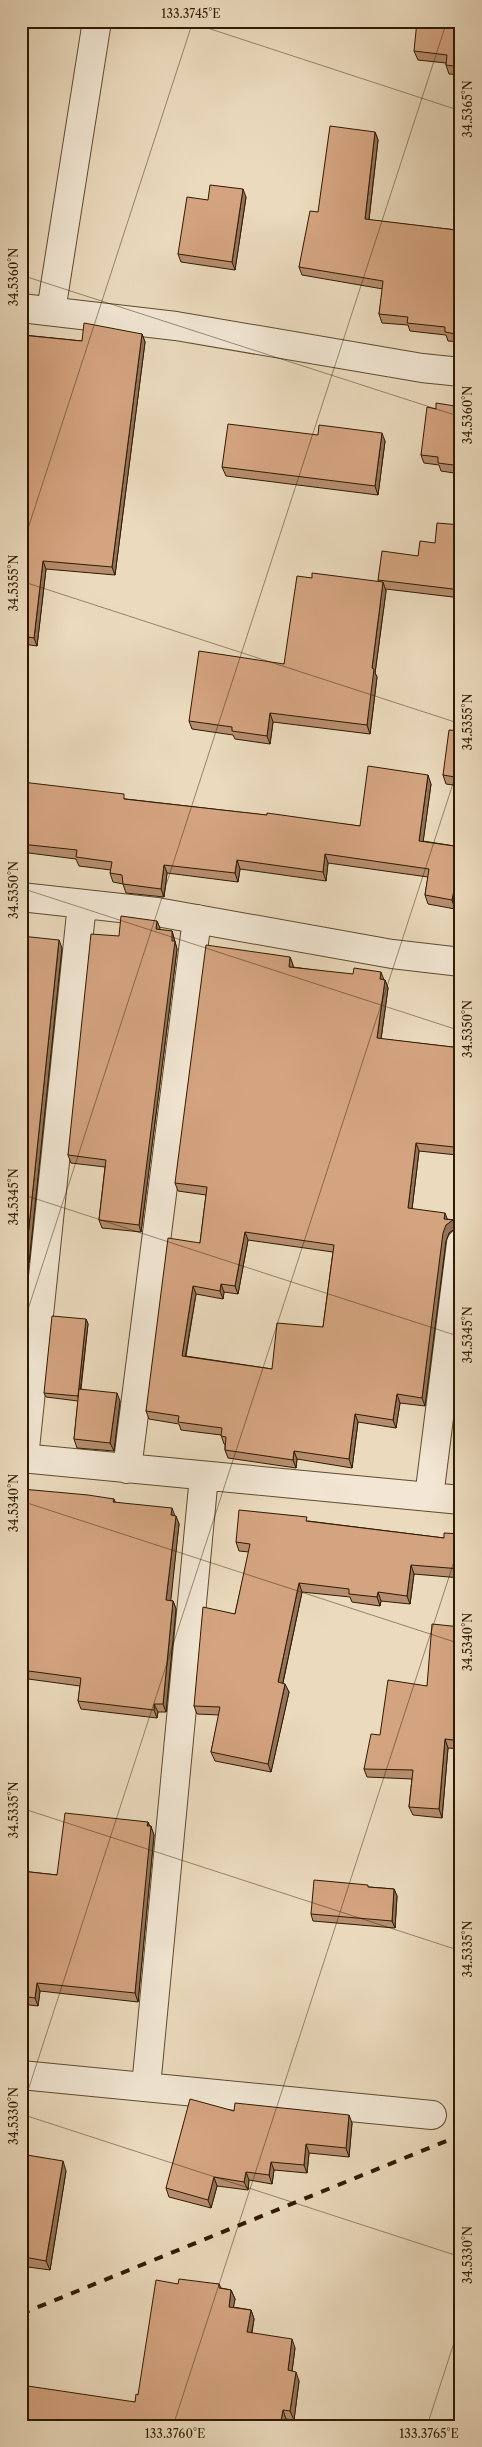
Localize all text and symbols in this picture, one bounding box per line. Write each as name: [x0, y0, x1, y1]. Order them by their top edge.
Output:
text: 133.3745°E: [161, 6, 221, 21]
text: 34.5365°N: [460, 80, 475, 138]
text: 34.5360°N: [6, 248, 21, 306]
text: 34.5360°N: [460, 386, 475, 444]
text: 34.5355°N: [6, 555, 21, 611]
text: 34.5355°N: [460, 694, 475, 750]
text: 34.5350°N: [6, 861, 21, 919]
text: 34.5350°N: [460, 1000, 475, 1058]
text: 34.5345°N: [6, 1168, 21, 1226]
text: 34.5345°N: [460, 1306, 475, 1364]
text: 34.5340°N: [6, 1474, 21, 1532]
text: 34.5340°N: [460, 1613, 475, 1671]
text: 34.5335°N: [6, 1781, 21, 1838]
text: 34.5335°N: [460, 1920, 475, 1977]
text: 34.5330°N: [6, 2087, 21, 2145]
text: 34.5330°N: [460, 2226, 475, 2284]
text: 133.3760°E: [145, 2426, 205, 2441]
text: 133.3765°E: [399, 2426, 459, 2441]

